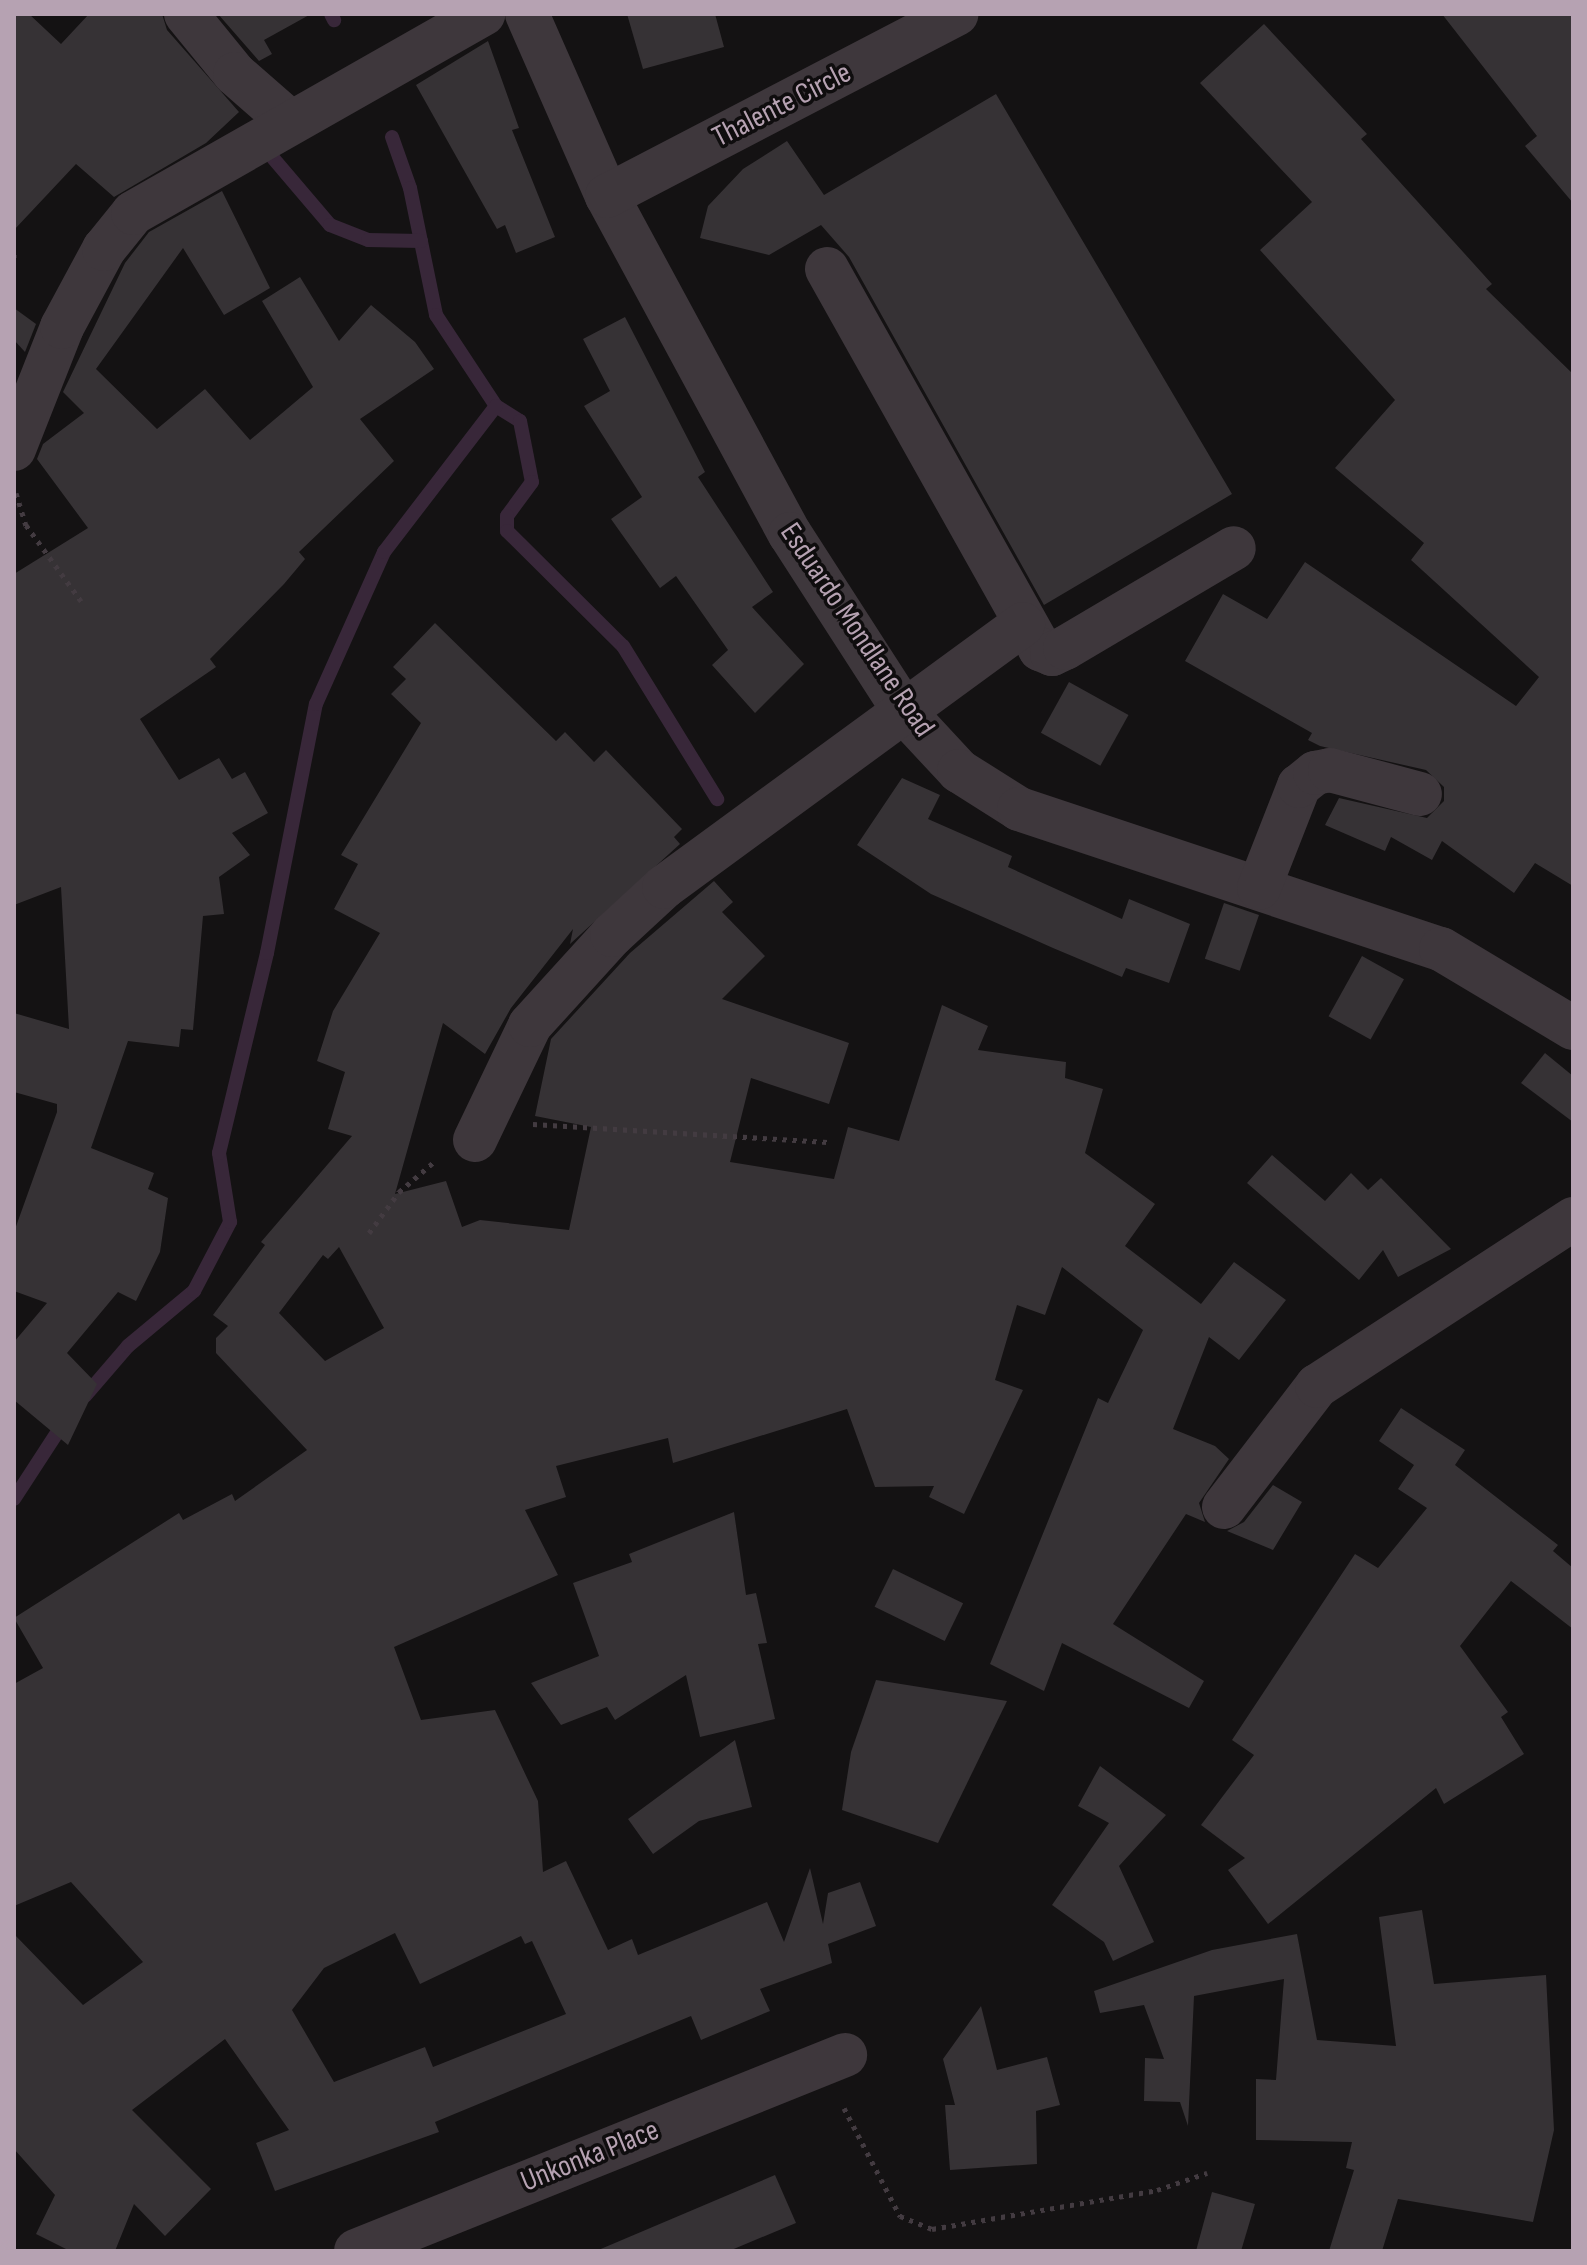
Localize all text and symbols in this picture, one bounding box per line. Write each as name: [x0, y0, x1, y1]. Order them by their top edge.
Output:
street label: Thalente Circle: [707, 55, 857, 155]
street label: Esduardo Mondlane Road: [772, 516, 942, 744]
street label: Unkonka Place: [516, 2112, 664, 2200]

